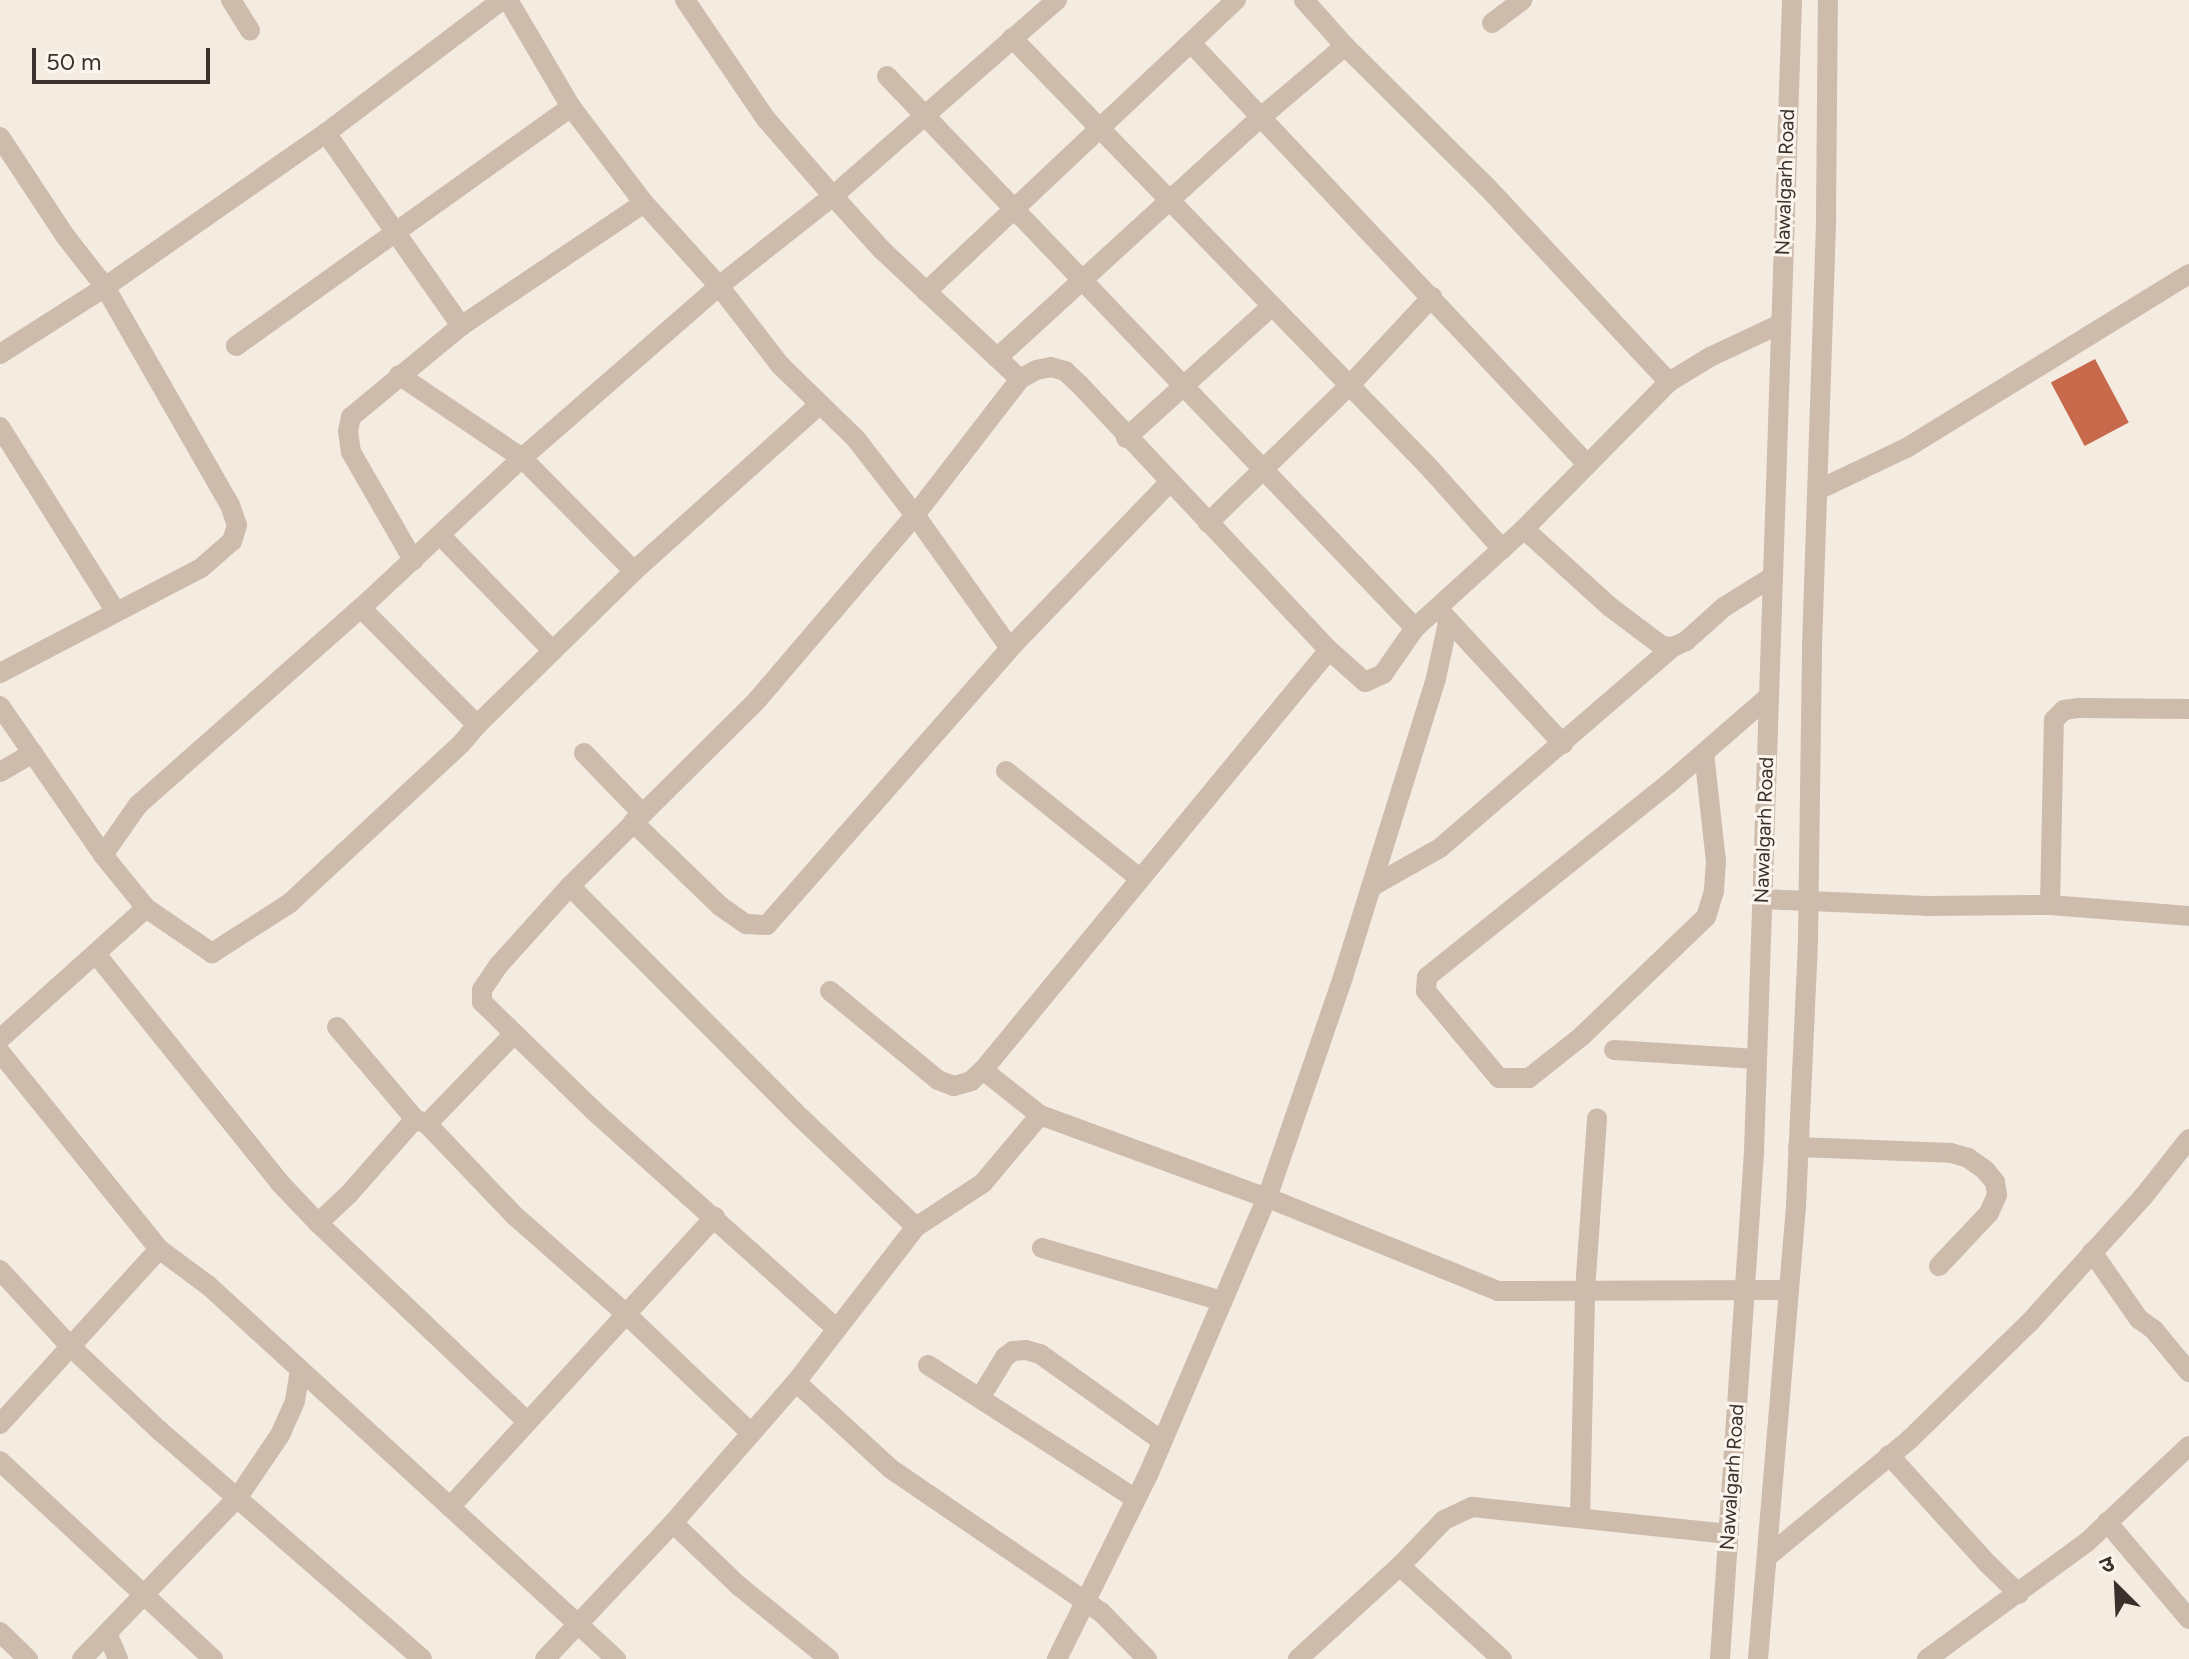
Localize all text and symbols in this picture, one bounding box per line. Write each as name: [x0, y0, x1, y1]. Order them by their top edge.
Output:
scale bar: [36, 32, 214, 82]
text: 50 m: [46, 47, 102, 76]
street label: Nawalgarh Road: [1770, 108, 1800, 256]
street label: Nawalgarh Road: [1749, 756, 1779, 904]
street label: Nawalgarh Road: [1715, 1403, 1749, 1551]
north arrow: [2077, 1547, 2157, 1627]
text: उ: [2096, 1550, 2118, 1580]

